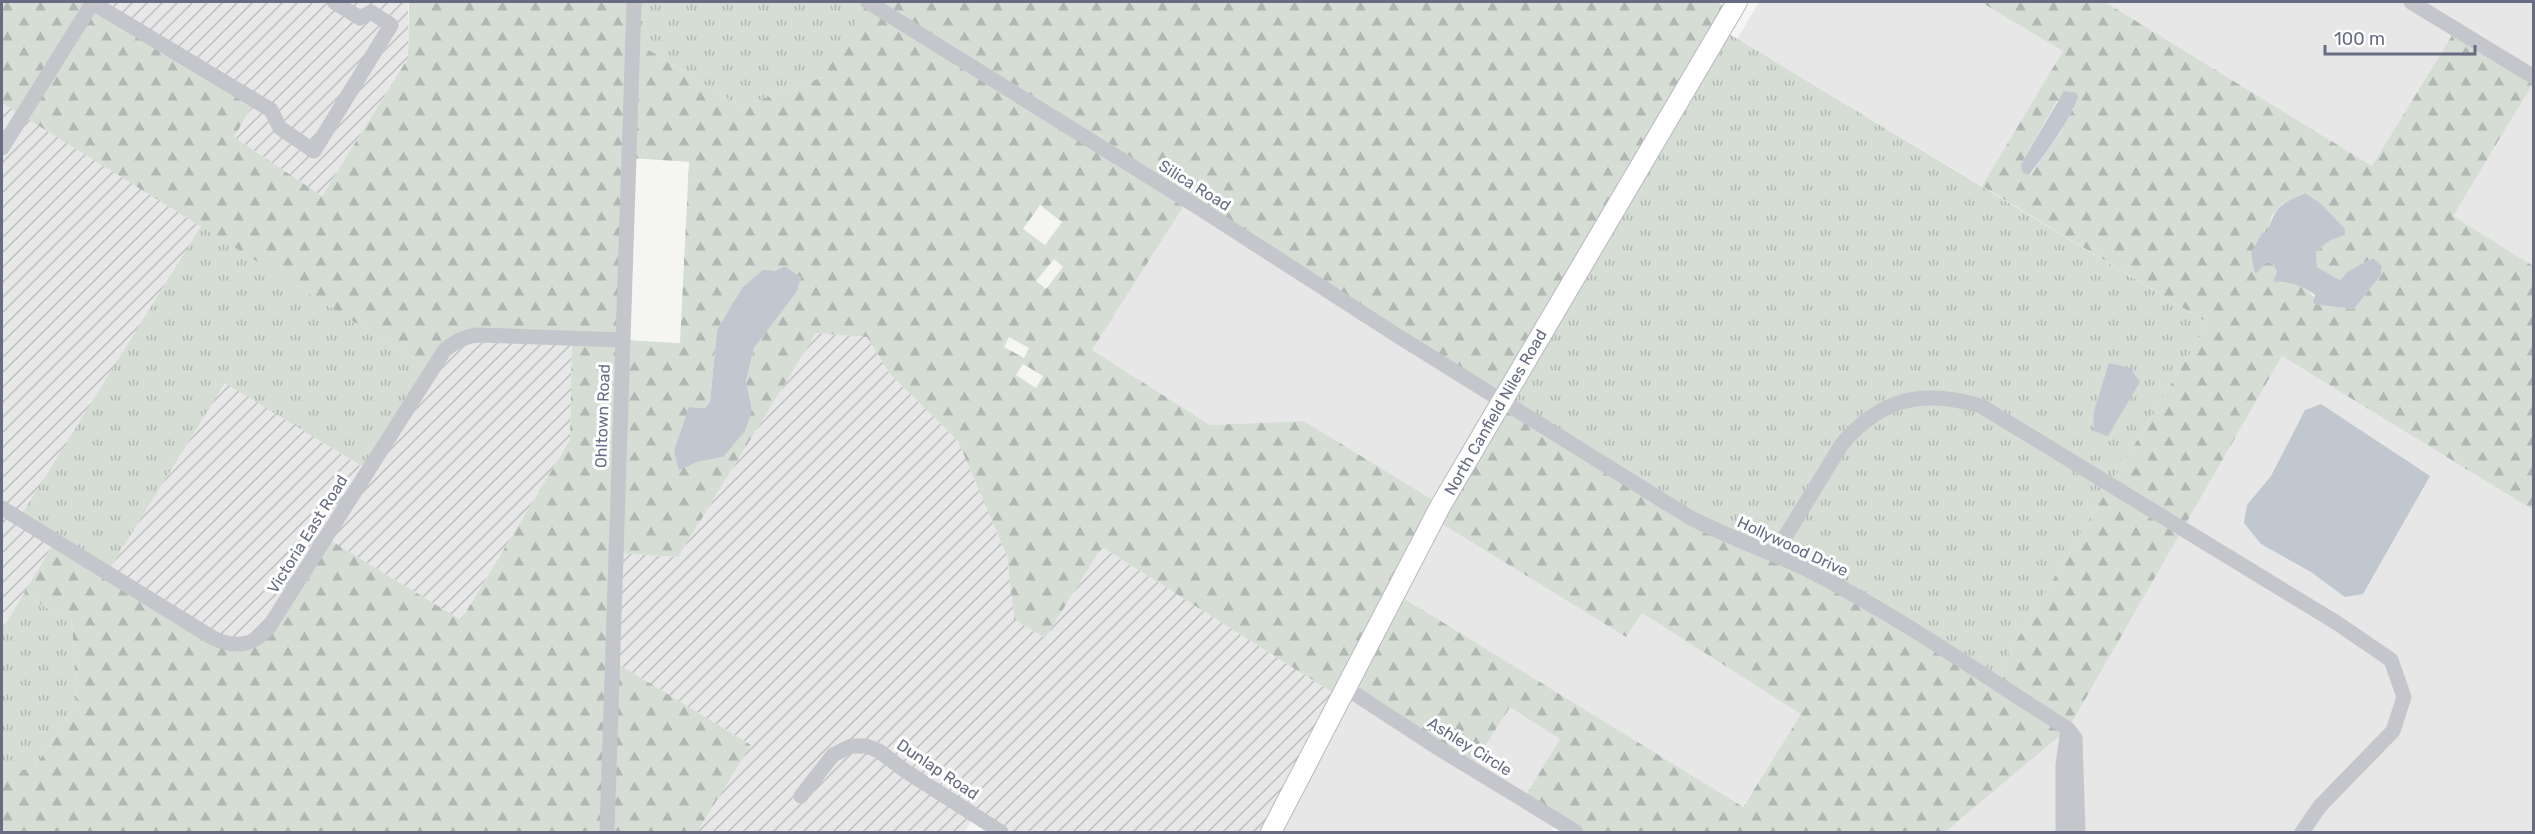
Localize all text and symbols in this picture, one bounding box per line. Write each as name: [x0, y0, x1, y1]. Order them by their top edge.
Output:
scale bar: [2325, 18, 2475, 56]
text: 100 m: [2334, 28, 2385, 50]
street label: Silica Road: [1155, 156, 1234, 215]
street label: North Canfield Niles Road: [1440, 326, 1551, 499]
street label: Ohltown Road: [591, 364, 614, 468]
street label: Victoria East Road: [263, 472, 352, 597]
street label: Hollywood Drive: [1734, 512, 1851, 580]
street label: Ashley Circle: [1424, 713, 1515, 780]
street label: Dunlap Road: [893, 735, 982, 804]

